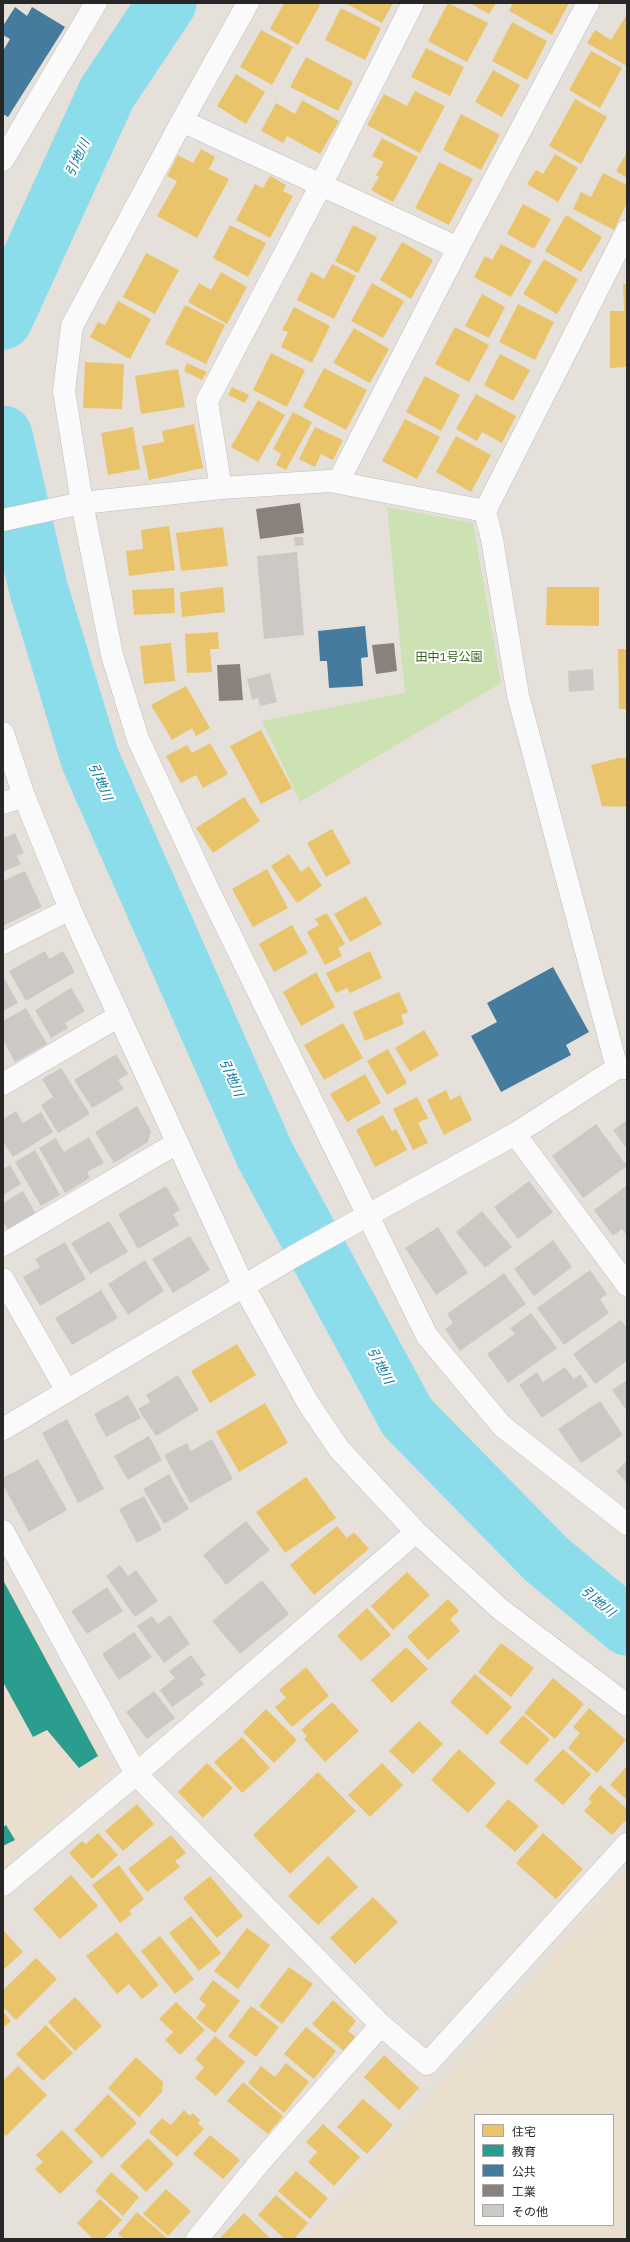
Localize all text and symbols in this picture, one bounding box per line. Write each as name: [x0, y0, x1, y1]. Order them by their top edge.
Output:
water label: 引地川: [63, 137, 93, 179]
park label: 田中1号公園: [415, 651, 483, 665]
water label: 引地川: [85, 761, 115, 803]
water label: 引地川: [216, 1057, 246, 1099]
water label: 引地川: [364, 1345, 396, 1387]
water label: 引地川: [578, 1583, 618, 1621]
legend: [474, 2114, 614, 2226]
text: 住宅: [512, 2124, 536, 2139]
text: 教育: [512, 2144, 536, 2159]
text: 公共: [512, 2164, 536, 2179]
text: 工業: [512, 2184, 536, 2199]
text: その他: [512, 2204, 548, 2219]

